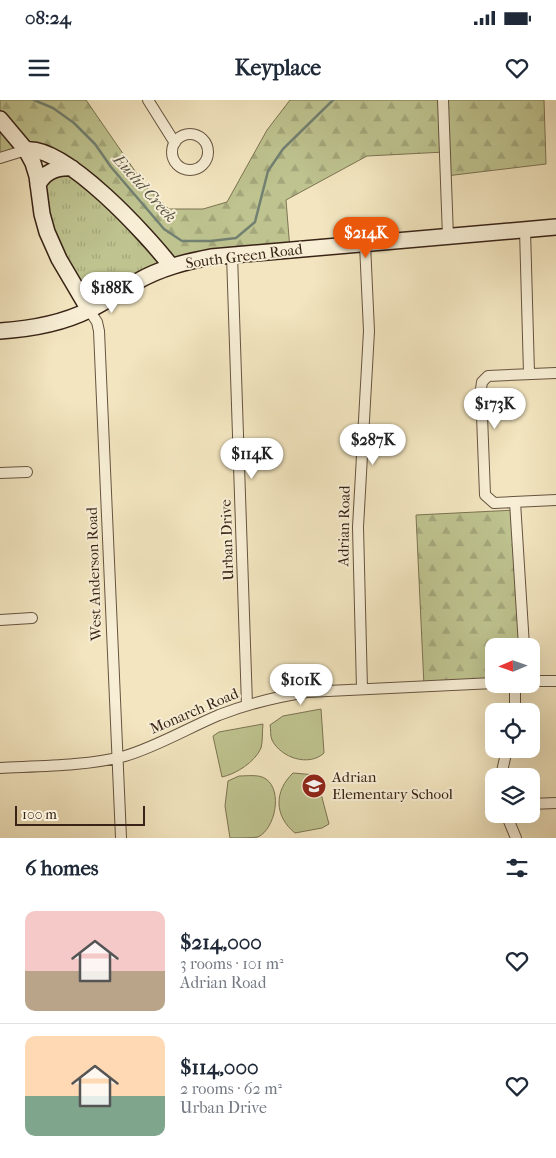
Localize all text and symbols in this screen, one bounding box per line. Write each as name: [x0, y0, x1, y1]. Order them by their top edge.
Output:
text: 08:24: [25, 7, 71, 29]
icon: menu: [25, 54, 53, 82]
icon: heart: [503, 54, 531, 82]
text: Keyplace: [235, 55, 321, 81]
water label: Euclid Creek: [109, 149, 180, 226]
pin: $214K: [331, 216, 401, 259]
text: $214K: [344, 223, 388, 242]
street label: South Green Road: [184, 240, 304, 272]
pin: $188K: [77, 272, 147, 314]
text: $188K: [91, 278, 133, 297]
pin: $173K: [460, 388, 530, 430]
text: $173K: [475, 394, 515, 413]
pin: $287K: [338, 424, 408, 466]
text: $287K: [351, 430, 395, 449]
pin: $114K: [217, 438, 287, 480]
text: $114K: [231, 444, 273, 463]
street label: Adrian Road: [334, 485, 354, 568]
street label: Urban Drive: [217, 498, 237, 581]
street label: West Anderson Road: [83, 506, 105, 642]
north arrow: [485, 638, 540, 692]
map controls: [485, 638, 540, 823]
pin: $101K: [266, 664, 336, 706]
text: $101K: [281, 670, 321, 689]
street label: Monarch Road: [147, 684, 242, 738]
button: locate: [485, 703, 540, 758]
place label: Adrian Elementary School: [331, 768, 453, 803]
button: layers: [485, 768, 540, 823]
school or university icon: Adrian Elementary School: [301, 773, 327, 799]
scale bar: [15, 803, 145, 826]
text: 100 m: [22, 806, 57, 823]
icon: filters: [503, 854, 531, 882]
text: 6 homes: [25, 856, 99, 880]
text: $214,000: [180, 930, 262, 954]
icon: home: [65, 931, 125, 991]
icon: heart: [503, 947, 531, 975]
text: 3 rooms · 101 m²: [180, 954, 283, 973]
text: Adrian Road: [180, 973, 266, 992]
text: $114,000: [180, 1055, 259, 1079]
icon: home: [65, 1056, 125, 1116]
icon: heart: [503, 1072, 531, 1100]
text: 2 rooms · 62 m²: [180, 1079, 282, 1098]
text: Urban Drive: [180, 1098, 267, 1117]

